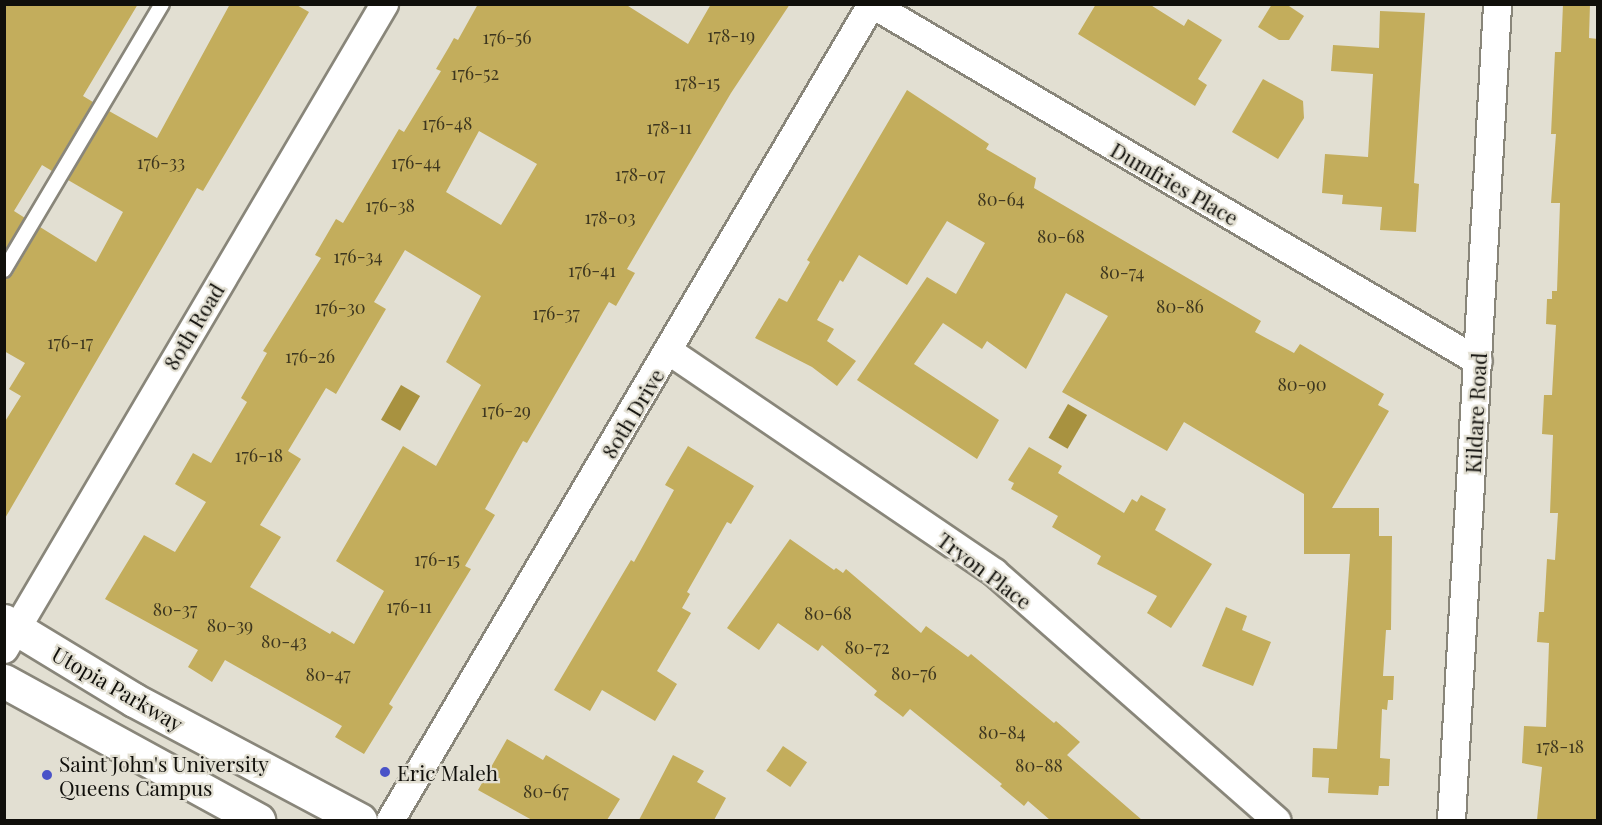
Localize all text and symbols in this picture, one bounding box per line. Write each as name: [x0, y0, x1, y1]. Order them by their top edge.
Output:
house number: 178-19: [707, 24, 755, 46]
house number: 176-56: [482, 26, 532, 48]
house number: 176-52: [451, 62, 499, 84]
house number: 178-15: [674, 71, 720, 93]
house number: 176-48: [422, 112, 472, 134]
house number: 178-11: [646, 116, 692, 138]
street label: Dumfries Place: [1107, 136, 1243, 230]
house number: 176-33: [137, 151, 185, 173]
house number: 176-44: [391, 151, 441, 173]
house number: 178-07: [615, 163, 665, 185]
house number: 80-64: [977, 188, 1025, 210]
house number: 176-38: [365, 194, 415, 216]
house number: 178-03: [584, 206, 636, 228]
house number: 80-68: [1037, 225, 1085, 247]
house number: 176-34: [333, 245, 383, 267]
house number: 176-41: [568, 259, 616, 281]
house number: 80-74: [1100, 261, 1144, 283]
street label: 80th Road: [157, 278, 229, 374]
house number: 80-86: [1156, 295, 1204, 317]
house number: 176-30: [314, 296, 366, 318]
house number: 176-37: [532, 302, 580, 324]
house number: 176-17: [47, 331, 93, 353]
house number: 176-26: [285, 345, 335, 367]
street label: Kildare Road: [1459, 352, 1491, 474]
street label: 80th Drive: [595, 364, 669, 462]
house number: 80-90: [1277, 373, 1327, 395]
house number: 176-29: [481, 399, 531, 421]
house number: 176-18: [235, 444, 283, 466]
street label: Tryon Place: [933, 526, 1037, 614]
house number: 176-15: [414, 548, 460, 570]
house number: 176-11: [386, 595, 432, 617]
house number: 80-37: [153, 598, 197, 620]
house number: 80-68: [804, 602, 852, 624]
house number: 80-39: [207, 614, 253, 636]
house number: 80-43: [261, 630, 307, 652]
house number: 80-72: [844, 636, 890, 658]
street label: Utopia Parkway: [48, 640, 188, 736]
house number: 80-76: [891, 662, 937, 684]
house number: 80-47: [305, 663, 351, 685]
house number: 80-84: [978, 721, 1026, 743]
house number: 178-18: [1536, 735, 1584, 757]
place label: Saint John's University Queens Campus: [59, 750, 269, 800]
house number: 80-88: [1015, 754, 1063, 776]
place label: Eric Maleh: [397, 759, 498, 785]
marker: Eric Maleh: [378, 765, 392, 779]
marker: Saint John's University Queens Campus: [40, 768, 54, 782]
house number: 80-67: [523, 780, 569, 802]

